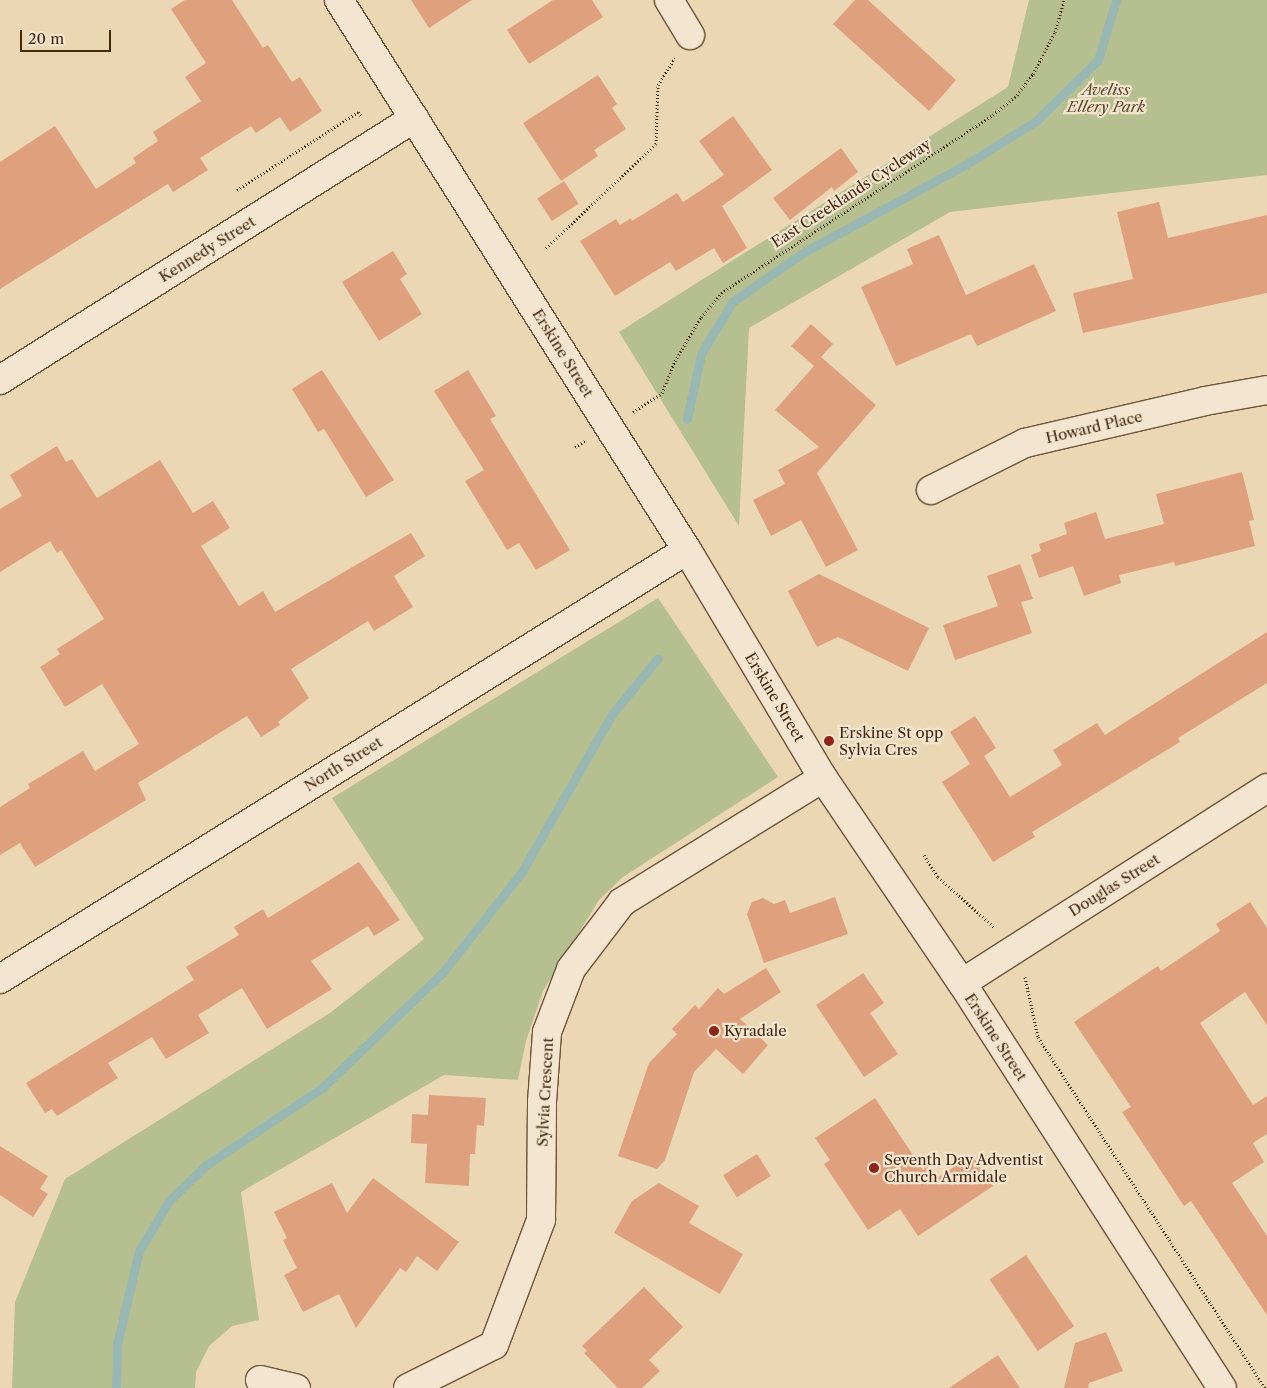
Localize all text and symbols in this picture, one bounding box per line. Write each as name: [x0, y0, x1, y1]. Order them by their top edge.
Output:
scale bar: [22, 20, 114, 52]
text: 20 m: [28, 29, 64, 48]
park label: Aveliss Ellery Park: [1067, 80, 1145, 115]
street label: East Creeklands Cycleway: [768, 135, 934, 251]
street label: Kennedy Street: [155, 212, 259, 286]
street label: Erskine Street: [529, 306, 597, 400]
street label: Howard Place: [1044, 407, 1144, 447]
street label: Erskine Street: [741, 649, 809, 745]
place label: Erskine St opp Sylvia Cres: [839, 723, 943, 758]
street label: North Street: [301, 733, 385, 795]
marker: Erskine St opp Sylvia Cres: [823, 735, 835, 747]
street label: Douglas Street: [1065, 850, 1163, 920]
street label: Erskine Street: [961, 990, 1031, 1084]
place label: Kyradale: [724, 1022, 787, 1040]
marker: Kyradale: [708, 1025, 720, 1037]
street label: Sylvia Crescent: [533, 1037, 557, 1147]
place label: Seventh Day Adventist Church Armidale: [884, 1150, 1044, 1185]
marker: Seventh Day Adventist Church Armidale: [868, 1162, 880, 1174]

